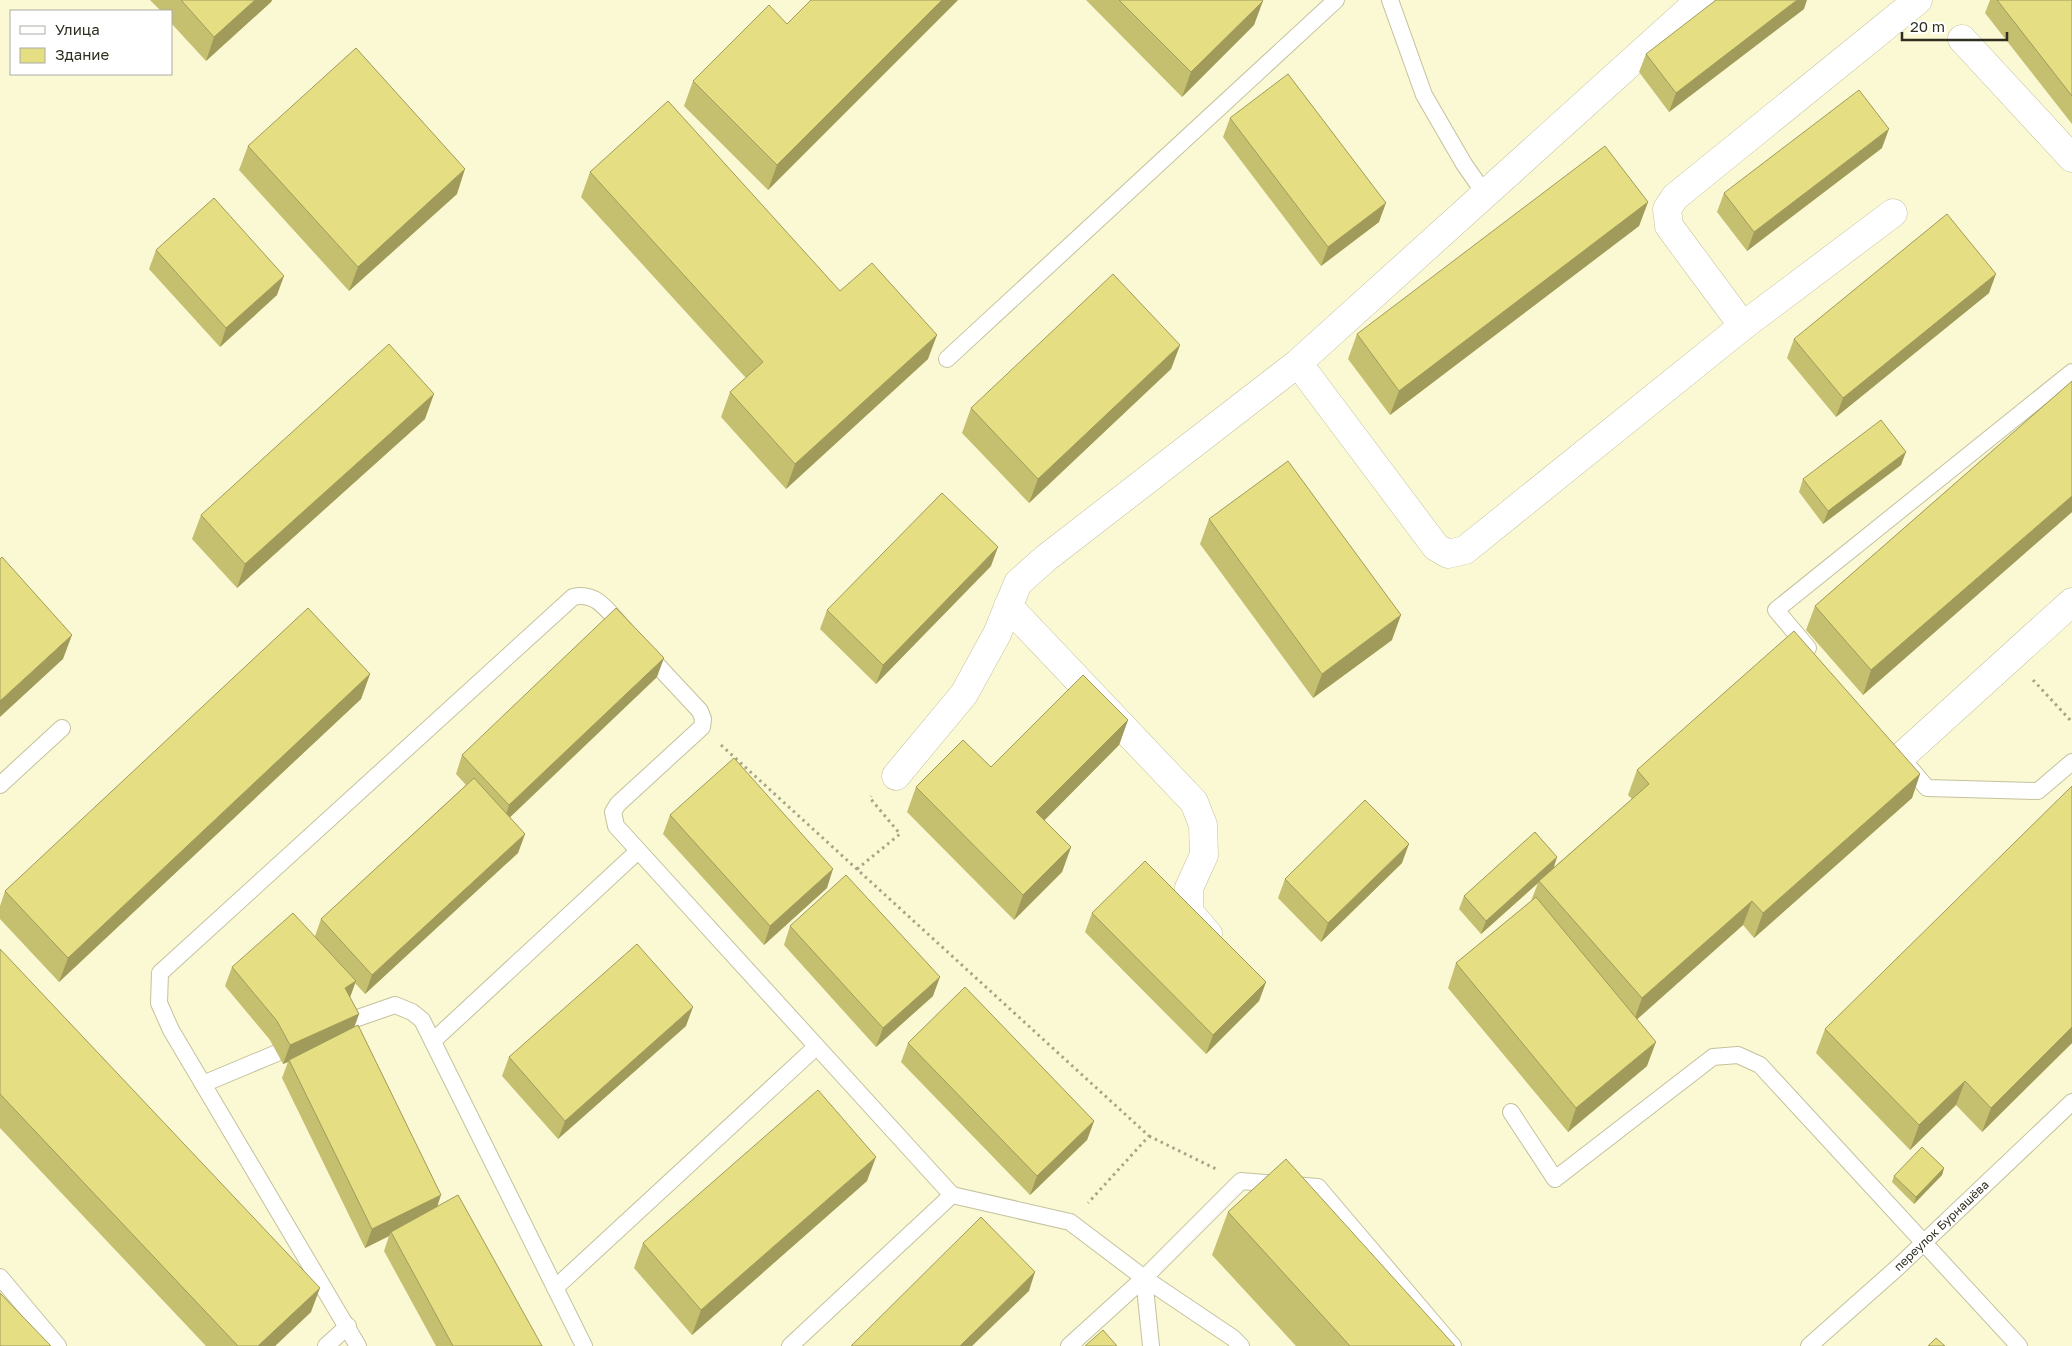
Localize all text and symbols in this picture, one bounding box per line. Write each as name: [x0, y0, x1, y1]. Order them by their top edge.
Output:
legend: [10, 10, 172, 75]
scale bar: [1902, 10, 2007, 42]
text: 20 m: [1910, 17, 1945, 35]
text: Улица: [55, 20, 100, 38]
text: Здание: [55, 45, 109, 63]
street label: переулок Бурнашёва: [1891, 1177, 1992, 1274]

